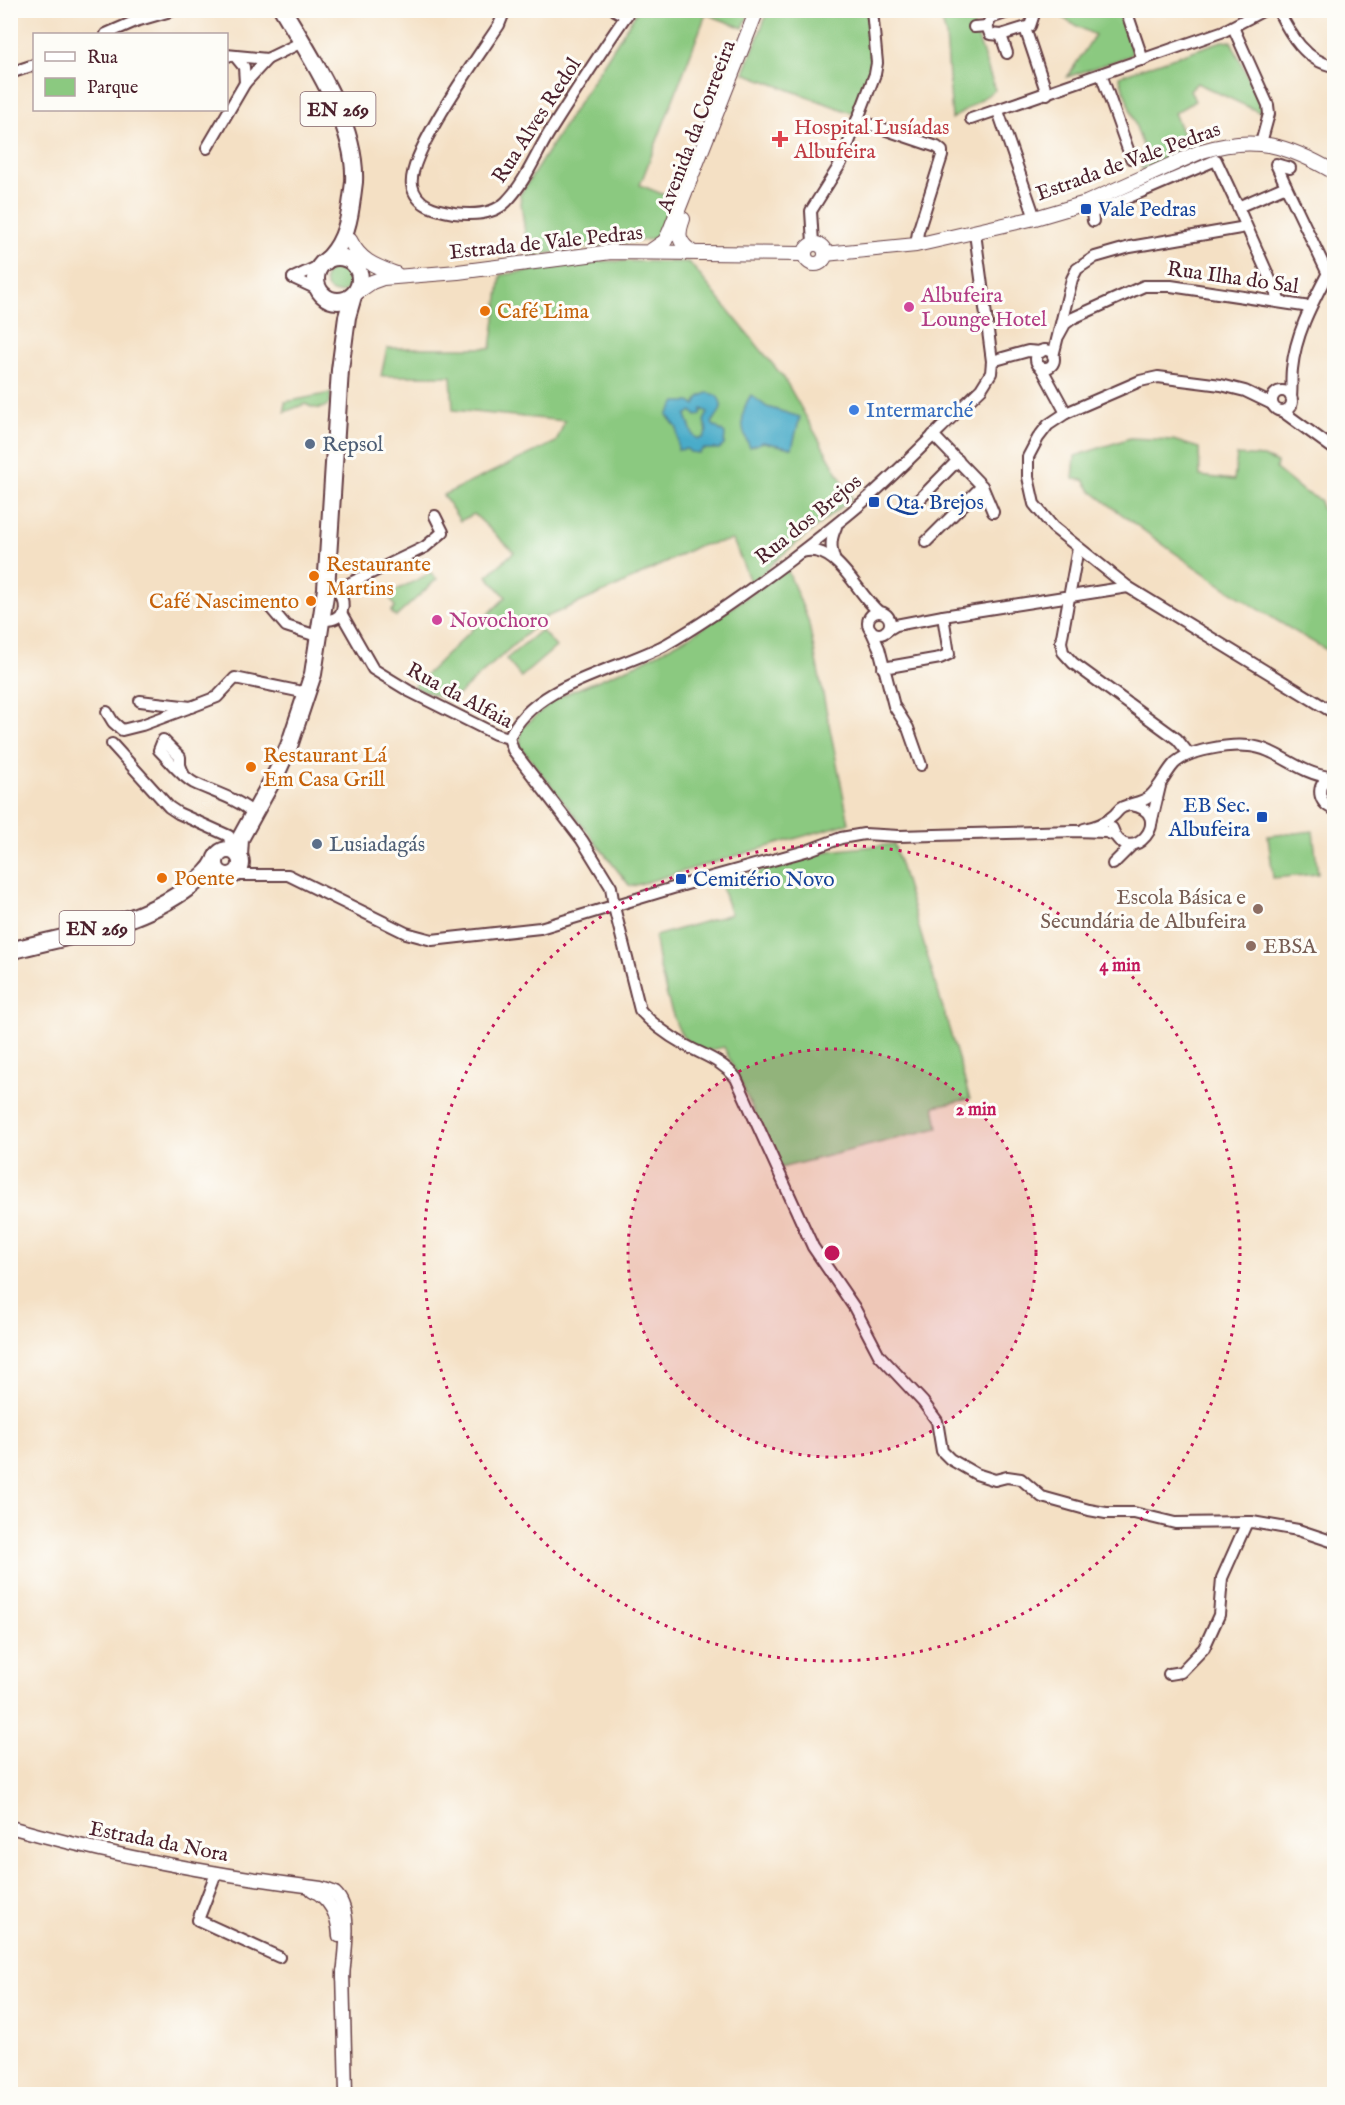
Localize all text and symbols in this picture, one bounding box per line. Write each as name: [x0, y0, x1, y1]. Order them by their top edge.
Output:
legend: [33, 33, 228, 111]
street label: Avenida da Correeira: [652, 36, 743, 217]
text: Rua: [87, 47, 118, 70]
street label: Rua Alves Redol: [487, 53, 588, 189]
text: Parque: [87, 77, 138, 100]
road number: EN 269: [300, 92, 376, 126]
place label: Hospital Lusíadas Albufeira: [793, 115, 949, 166]
street label: Estrada de Vale Pedras: [1033, 116, 1224, 208]
marker: Hospital Lusíadas Albufeira: [771, 130, 789, 148]
place label: Vale Pedras: [1097, 197, 1196, 224]
marker: Vale Pedras: [1079, 202, 1093, 216]
street label: Estrada de Vale Pedras: [448, 220, 644, 267]
street label: Rua Ilha do Sal: [1165, 256, 1301, 301]
place label: Albufeira Lounge Hotel: [920, 283, 1047, 334]
place label: Café Lima: [497, 299, 590, 326]
marker: Albufeira Lounge Hotel: [902, 300, 916, 314]
marker: Café Lima: [478, 304, 492, 318]
place label: Intermarché: [866, 398, 974, 425]
marker: Intermarché: [847, 403, 861, 417]
place label: Repsol: [322, 432, 384, 459]
marker: Repsol: [303, 437, 317, 451]
street label: Rua dos Brejos: [750, 469, 868, 572]
place label: Qta. Brejos: [886, 490, 984, 517]
marker: Qta. Brejos: [867, 495, 881, 509]
place label: Restaurante Martins: [326, 552, 431, 603]
marker: Restaurante Martins: [307, 569, 321, 583]
place label: Café Nascimento: [149, 589, 299, 616]
marker: Café Nascimento: [304, 594, 318, 608]
place label: Novochoro: [449, 608, 549, 635]
marker: Novochoro: [430, 613, 444, 627]
street label: Rua da Alfaia: [401, 657, 518, 736]
place label: Restaurant Lá Em Casa Grill: [263, 743, 388, 794]
marker: Restaurant Lá Em Casa Grill: [244, 760, 258, 774]
place label: EB Sec. Albufeira: [1167, 793, 1251, 844]
marker: EB Sec. Albufeira: [1255, 810, 1269, 824]
place label: Lusiadagás: [329, 832, 425, 859]
marker: Lusiadagás: [310, 837, 324, 851]
place label: Poente: [174, 866, 235, 893]
place label: Cemitério Novo: [693, 867, 835, 894]
marker: Poente: [155, 871, 169, 885]
marker: Cemitério Novo: [674, 872, 688, 886]
place label: Escola Básica e Secundária de Albufeira: [1040, 885, 1247, 936]
marker: Escola Básica e Secundária de Albufeira: [1251, 902, 1265, 916]
road number: EN 269: [60, 911, 134, 945]
place label: EBSA: [1263, 934, 1317, 961]
marker: EBSA: [1244, 939, 1258, 953]
text: 4 min: [1099, 955, 1141, 978]
text: 2 min: [956, 1099, 997, 1122]
centre of rings: [822, 1243, 842, 1263]
street label: Estrada da Nora: [87, 1816, 232, 1869]

